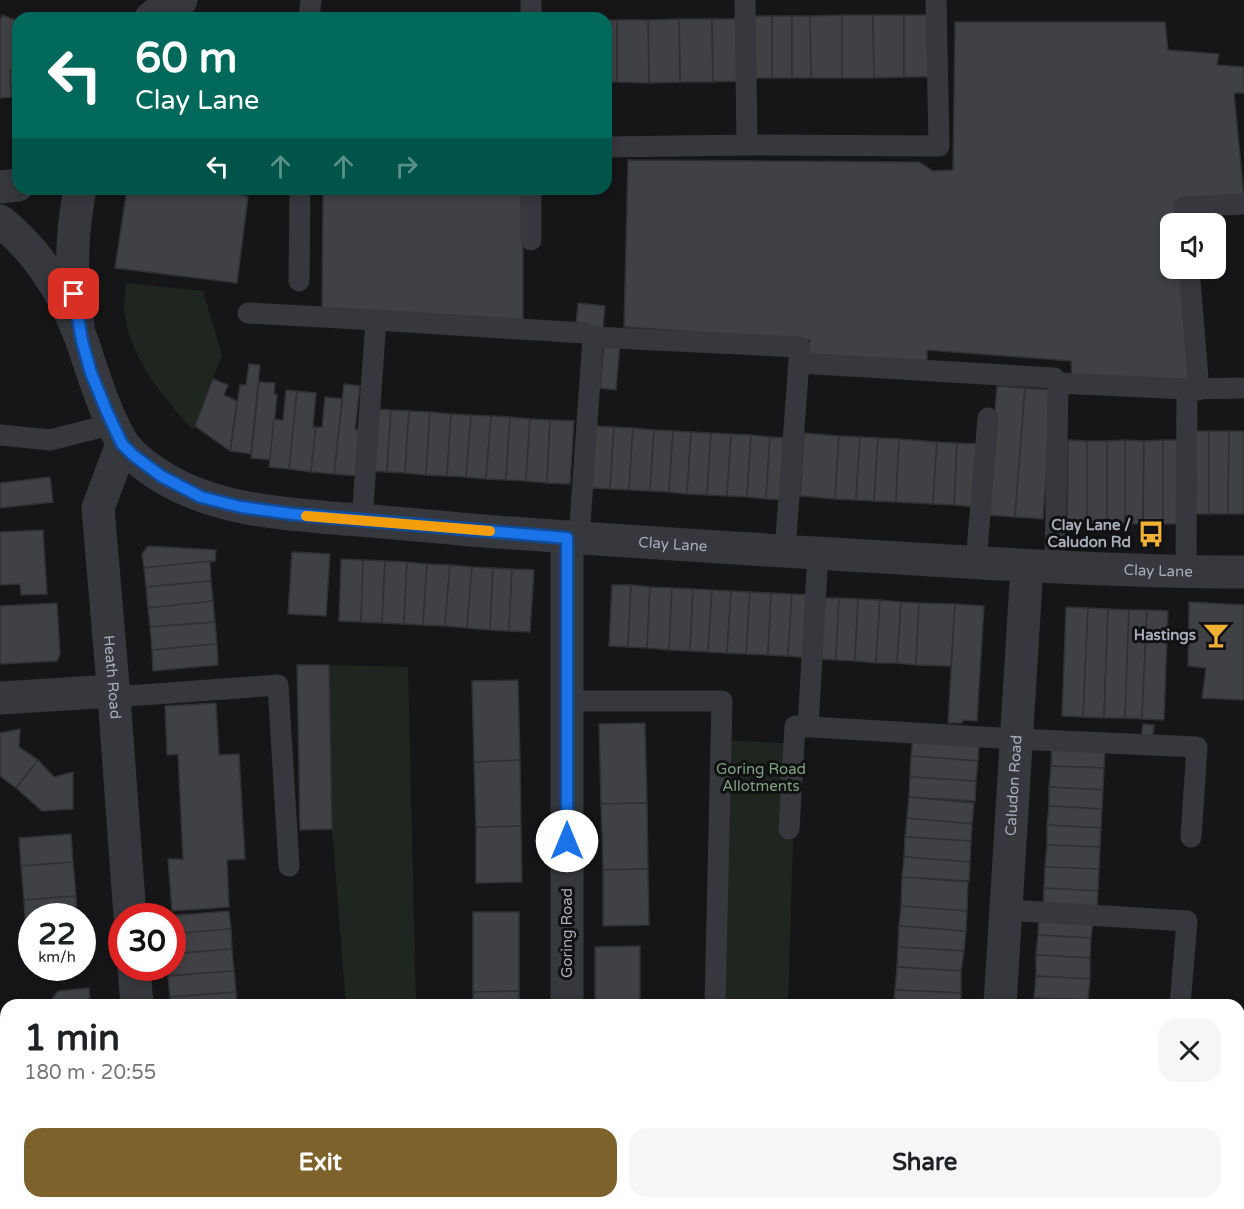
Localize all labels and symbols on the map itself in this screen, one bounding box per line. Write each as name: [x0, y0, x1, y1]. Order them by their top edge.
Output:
pin: [48, 268, 99, 319]
place label: Clay Lane / Caludon Rd: [1048, 516, 1131, 551]
bus stop icon: Clay Lane / Caludon Rd: [1136, 519, 1166, 549]
street label: Clay Lane: [638, 533, 708, 555]
street label: Clay Lane: [1123, 561, 1193, 581]
bar icon: Hastings: [1201, 620, 1231, 650]
place label: Hastings: [1134, 626, 1196, 645]
street label: Heath Road: [100, 634, 125, 720]
street label: Caludon Road: [1001, 734, 1026, 836]
park label: Goring Road Allotments: [716, 760, 806, 795]
position arrow: [535, 809, 599, 873]
street label: Goring Road: [558, 888, 576, 978]
speed limit sign: 30: [108, 903, 186, 981]

